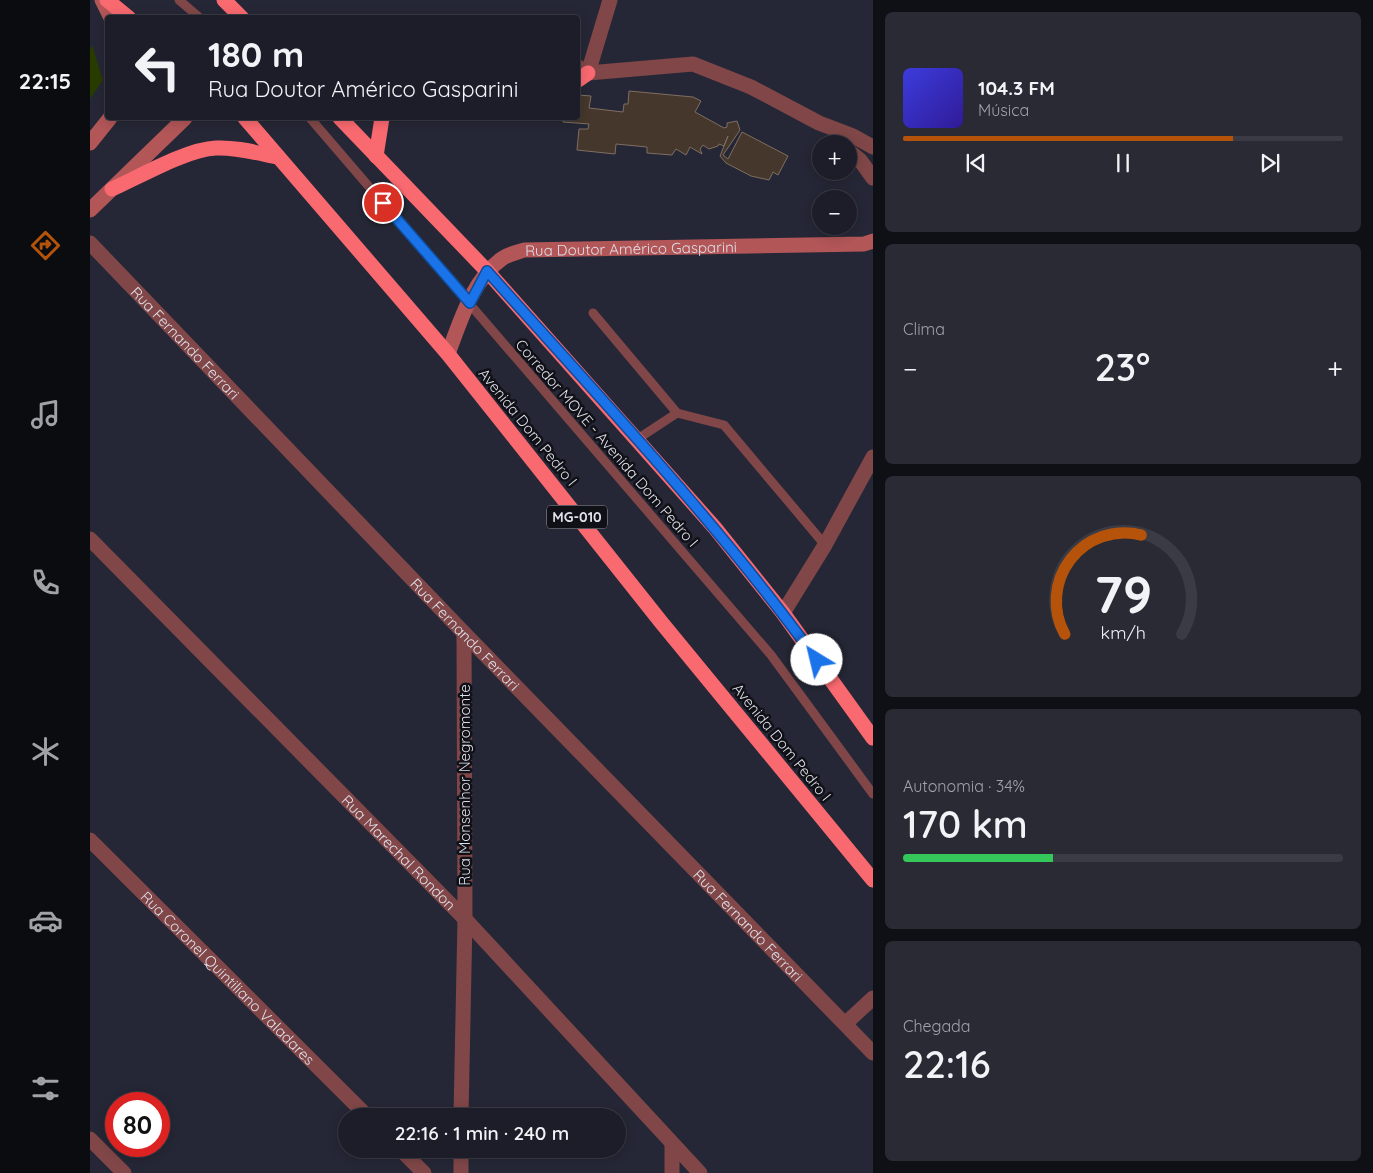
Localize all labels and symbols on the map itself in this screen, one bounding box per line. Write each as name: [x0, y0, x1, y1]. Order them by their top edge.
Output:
pin: [362, 182, 404, 224]
street label: Rua Doutor Américo Gasparini: [525, 237, 737, 259]
street label: Rua Fernando Ferrari: [127, 282, 244, 403]
street label: Corredor MOVE - Avenida Dom Pedro I: [512, 335, 702, 551]
street label: Avenida Dom Pedro I: [475, 364, 581, 490]
road number: MG-010: [547, 506, 607, 528]
street label: Rua Fernando Ferrari: [407, 574, 524, 694]
position arrow: [790, 633, 842, 685]
street label: Avenida Dom Pedro I: [729, 679, 835, 805]
street label: Rua Monsenhor Negromonte: [455, 684, 474, 886]
street label: Rua Marechal Rondon: [338, 790, 460, 914]
street label: Rua Fernando Ferrari: [690, 865, 807, 985]
street label: Rua Coronel Quintiliano Valadares: [137, 887, 319, 1068]
speed limit sign: 80: [105, 1092, 170, 1157]

